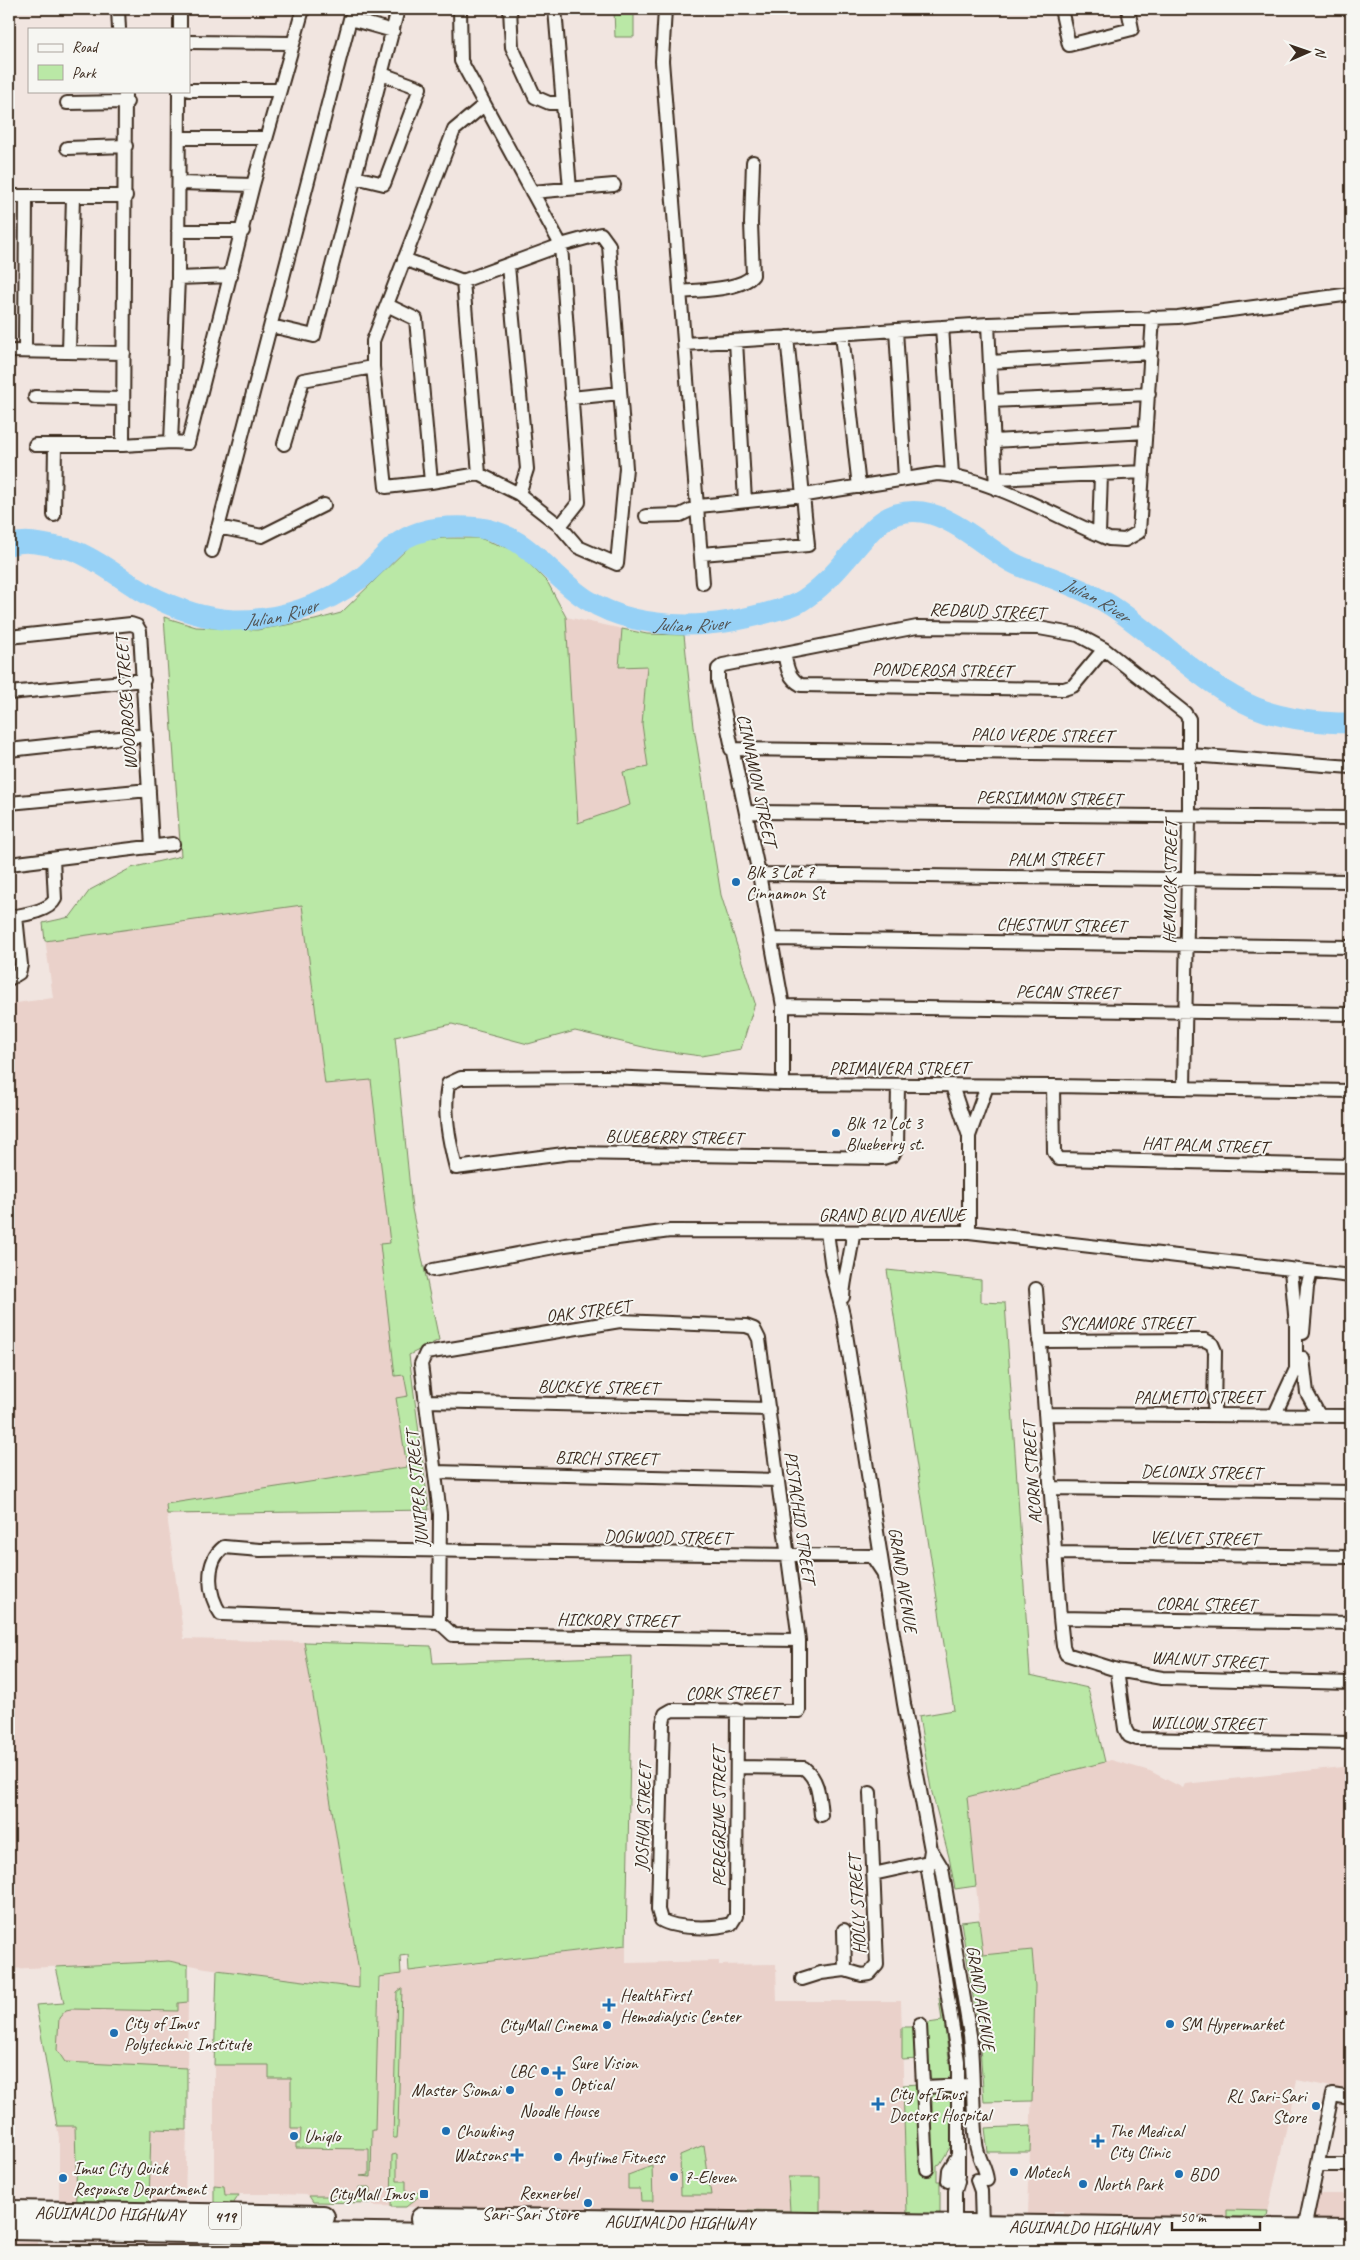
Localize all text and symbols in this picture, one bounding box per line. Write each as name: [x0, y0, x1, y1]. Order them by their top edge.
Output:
legend: [28, 28, 190, 92]
north arrow: [1282, 28, 1332, 78]
text: Road: [72, 38, 99, 57]
text: N: [1312, 47, 1329, 59]
text: Park: [72, 64, 97, 83]
water label: Julian River: [1057, 571, 1138, 630]
water label: Julian River: [242, 592, 325, 633]
street label: REDBUD STREET: [929, 598, 1050, 624]
water label: Julian River: [652, 610, 734, 638]
street label: WOODROSE STREET: [110, 631, 142, 771]
street label: PONDEROSA STREET: [872, 658, 1017, 682]
street label: CINNAMON STREET: [732, 712, 783, 853]
street label: PALO VERDE STREET: [971, 723, 1118, 747]
street label: PERSIMMON STREET: [976, 786, 1126, 810]
street label: HEMLOCK STREET: [1158, 816, 1182, 944]
street label: PALM STREET: [1008, 848, 1106, 870]
place label: Blk 3 Lot 7 Cinnamon St: [746, 861, 827, 904]
marker: Blk 3 Lot 7 Cinnamon St: [730, 876, 742, 888]
street label: CHESTNUT STREET: [996, 913, 1129, 937]
street label: PECAN STREET: [1016, 980, 1122, 1004]
street label: PRIMAVERA STREET: [829, 1057, 974, 1079]
place label: Blk 12 Lot 3 Blueberry st.: [846, 1112, 924, 1155]
street label: BLUEBERRY STREET: [605, 1125, 747, 1149]
marker: Blk 12 Lot 3 Blueberry st.: [830, 1127, 842, 1139]
street label: HAT PALM STREET: [1142, 1132, 1273, 1158]
street label: GRAND BLVD AVENUE: [819, 1204, 968, 1226]
street label: OAK STREET: [545, 1294, 636, 1327]
street label: SYCAMORE STREET: [1059, 1312, 1197, 1334]
street label: BUCKEYE STREET: [538, 1375, 663, 1399]
street label: PALMETTO STREET: [1134, 1386, 1267, 1408]
street label: ACORN STREET: [1017, 1417, 1047, 1525]
street label: JUNIPER STREET: [401, 1425, 433, 1549]
street label: BIRCH STREET: [555, 1446, 662, 1470]
street label: PISTACHIO STREET: [780, 1450, 821, 1589]
street label: DELONIX STREET: [1141, 1460, 1266, 1484]
street label: DOGWOOD STREET: [604, 1525, 735, 1549]
street label: GRAND AVENUE: [884, 1526, 923, 1636]
street label: VELVET STREET: [1149, 1526, 1263, 1550]
street label: CORAL STREET: [1156, 1592, 1260, 1616]
street label: HICKORY STREET: [557, 1608, 682, 1632]
street label: WALNUT STREET: [1151, 1646, 1270, 1674]
street label: CORK STREET: [686, 1682, 782, 1704]
street label: WILLOW STREET: [1150, 1711, 1269, 1735]
street label: PEREGRINE STREET: [708, 1743, 730, 1887]
street label: JOSHUA STREET: [630, 1759, 656, 1872]
street label: HOLLY STREET: [843, 1850, 871, 1955]
street label: GRAND AVENUE: [962, 1944, 1001, 2054]
place label: HealthFirst Hemodialysis Center: [620, 1984, 742, 2027]
marker: HealthFirst Hemodialysis Center: [602, 1998, 616, 2012]
place label: City of Imus Polytechnic Institute: [124, 2012, 252, 2055]
place label: SM Hypermarket: [1180, 2013, 1286, 2035]
place label: CityMall Cinema: [499, 2014, 599, 2036]
marker: SM Hypermarket: [1164, 2018, 1176, 2030]
marker: CityMall Cinema: [601, 2019, 613, 2031]
marker: City of Imus Polytechnic Institute: [108, 2027, 120, 2039]
place label: Sure Vision Optical: [570, 2052, 639, 2095]
place label: LBC: [509, 2060, 537, 2082]
marker: LBC: [539, 2065, 551, 2077]
marker: Sure Vision Optical: [552, 2066, 566, 2080]
place label: Master Siomai: [411, 2079, 503, 2101]
place label: City of Imus Doctors Hospital: [889, 2083, 994, 2126]
marker: Master Siomai: [504, 2084, 516, 2096]
place label: RL Sari-Sari Store: [1226, 2085, 1309, 2128]
marker: Noodle House: [553, 2086, 565, 2098]
marker: City of Imus Doctors Hospital: [871, 2097, 885, 2111]
place label: Noodle House: [520, 2100, 600, 2122]
marker: RL Sari-Sari Store: [1310, 2100, 1322, 2112]
place label: Chowking: [456, 2120, 515, 2142]
place label: The Medical City Clinic: [1109, 2120, 1186, 2163]
place label: Uniqlo: [304, 2125, 342, 2147]
marker: Chowking: [440, 2125, 452, 2137]
marker: Uniqlo: [288, 2130, 300, 2142]
marker: The Medical City Clinic: [1091, 2134, 1105, 2148]
place label: Watsons: [453, 2144, 509, 2166]
place label: Anytime Fitness: [568, 2146, 666, 2168]
marker: Watsons: [511, 2149, 523, 2161]
marker: Anytime Fitness: [552, 2151, 564, 2163]
place label: Imus City Quick Response Department: [73, 2157, 208, 2200]
place label: Motech: [1024, 2161, 1070, 2183]
place label: BDO: [1189, 2163, 1220, 2185]
place label: 7-Eleven: [684, 2166, 737, 2188]
marker: Motech: [1008, 2166, 1020, 2178]
marker: BDO: [1173, 2168, 1185, 2180]
marker: 7-Eleven: [668, 2171, 680, 2183]
marker: Imus City Quick Response Department: [57, 2172, 69, 2184]
place label: North Park: [1093, 2173, 1164, 2195]
marker: North Park: [1077, 2178, 1089, 2190]
place label: Rexnerbel Sari-Sari Store: [482, 2182, 581, 2225]
place label: CityMall Imus: [328, 2183, 416, 2205]
marker: CityMall Imus: [418, 2188, 430, 2200]
marker: Rexnerbel Sari-Sari Store: [582, 2197, 594, 2209]
scale bar: [1172, 2200, 1260, 2232]
street label: AGUINALDO HIGHWAY: [35, 2201, 188, 2226]
road number: 419: [209, 2202, 241, 2230]
text: 50 m: [1180, 2208, 1207, 2227]
street label: AGUINALDO HIGHWAY: [605, 2210, 758, 2234]
street label: AGUINALDO HIGHWAY: [1009, 2216, 1162, 2240]

